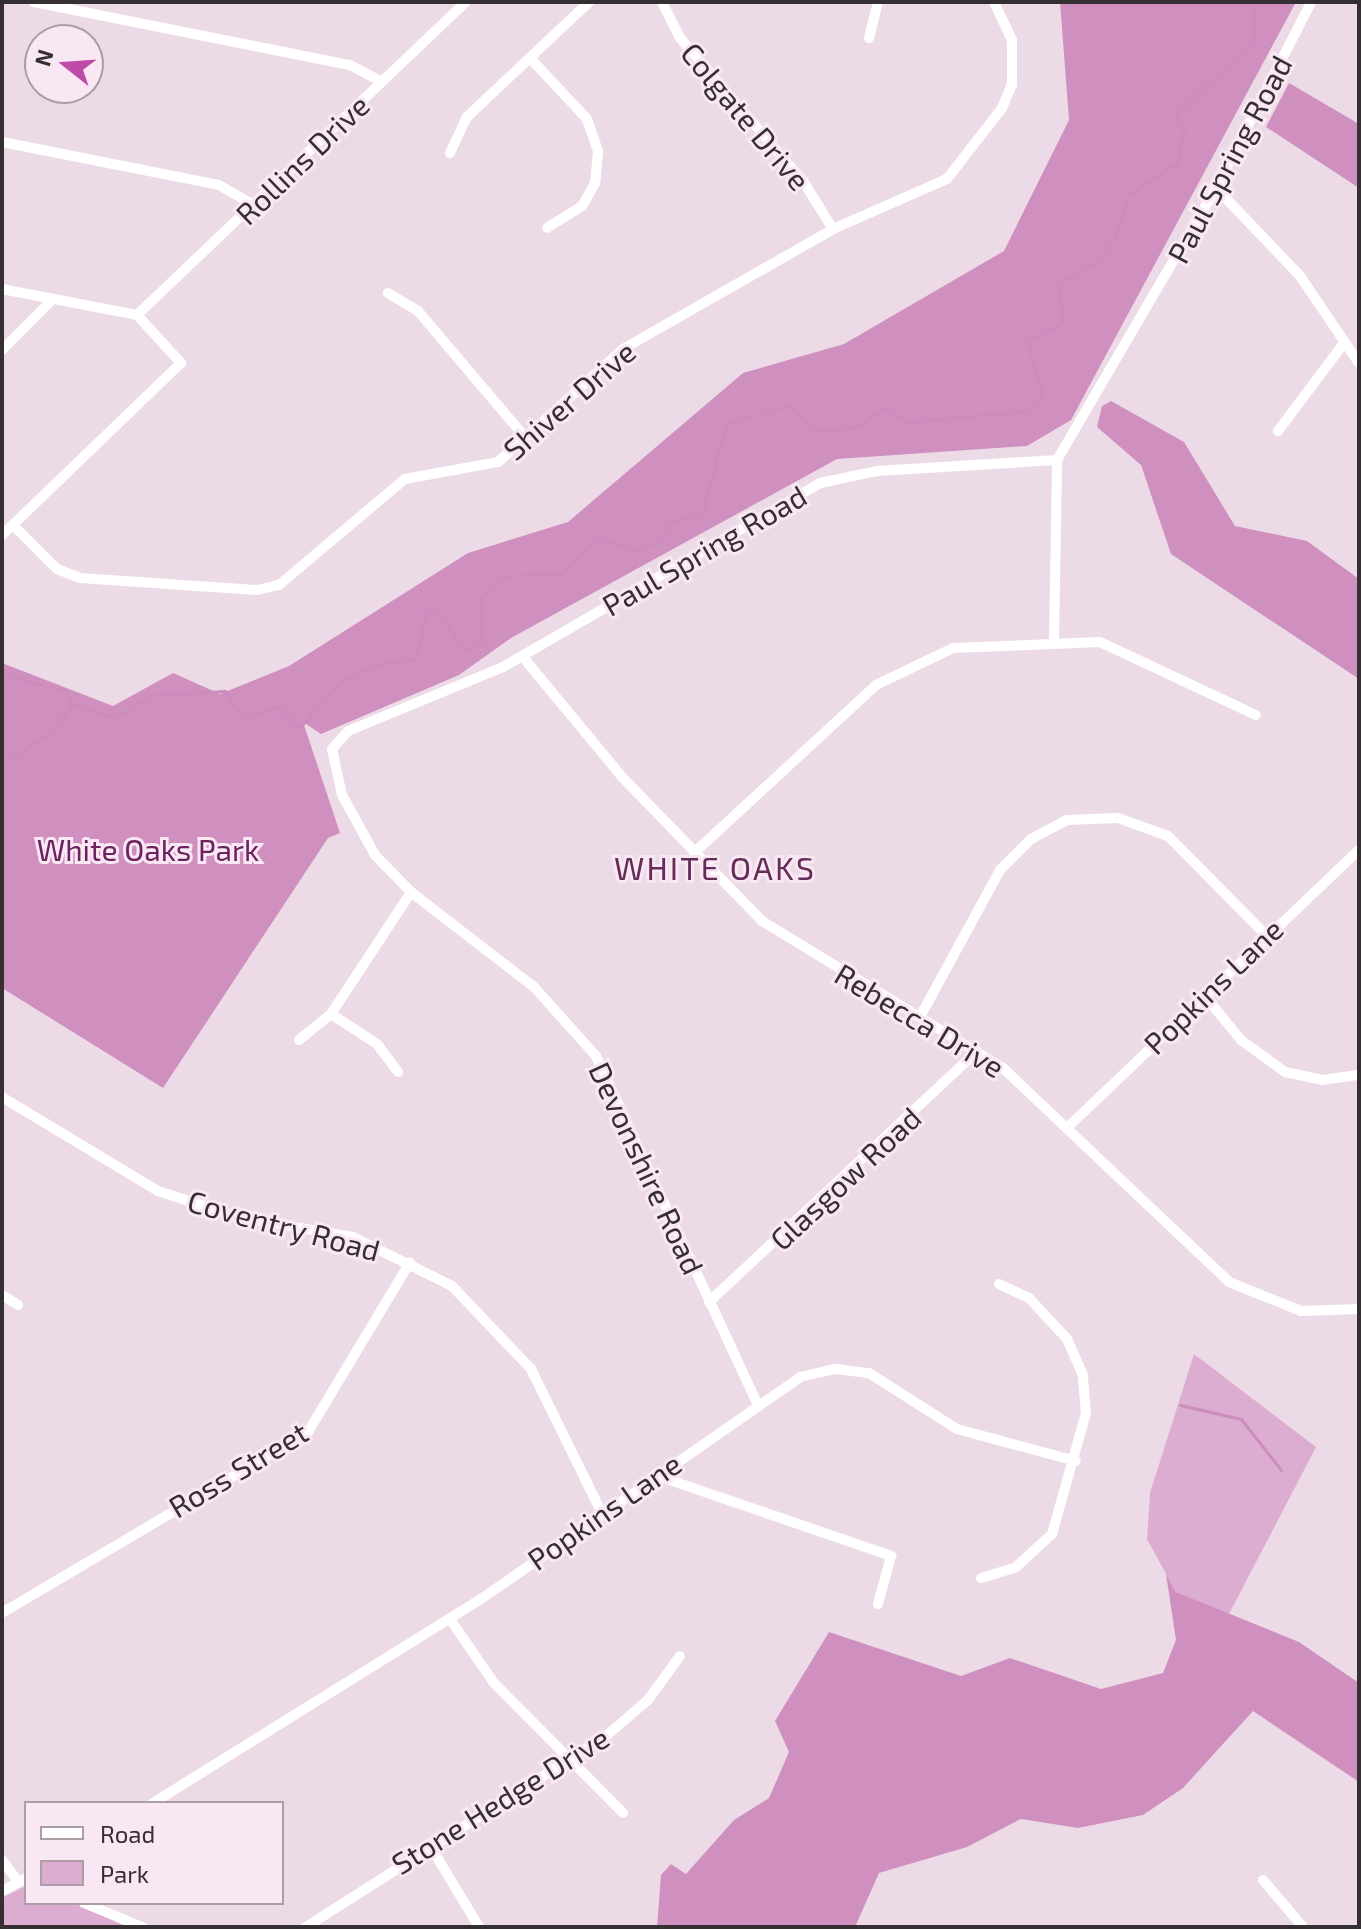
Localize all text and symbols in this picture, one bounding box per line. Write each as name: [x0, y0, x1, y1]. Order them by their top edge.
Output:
north arrow: [24, 24, 104, 104]
street label: Colgate Drive: [674, 35, 818, 197]
text: N: [28, 46, 58, 69]
street label: Paul Spring Road: [1159, 49, 1299, 269]
street label: Rollins Drive: [228, 87, 376, 231]
street label: Shiver Drive: [496, 333, 642, 467]
street label: Paul Spring Road: [595, 477, 813, 623]
park label: White Oaks Park: [37, 831, 259, 867]
district label: WHITE OAKS: [614, 848, 816, 886]
street label: Popkins Lane: [1136, 911, 1290, 1061]
street label: Rebecca Drive: [829, 955, 1011, 1085]
street label: Devonshire Road: [582, 1056, 712, 1280]
street label: Glasgow Road: [762, 1099, 928, 1257]
street label: Coventry Road: [184, 1182, 384, 1268]
street label: Ross Street: [162, 1413, 314, 1525]
street label: Popkins Lane: [520, 1445, 688, 1577]
street label: Stone Hedge Drive: [385, 1719, 615, 1881]
legend: [24, 1801, 284, 1905]
text: Road: [100, 1819, 155, 1848]
text: Park: [100, 1859, 149, 1888]

